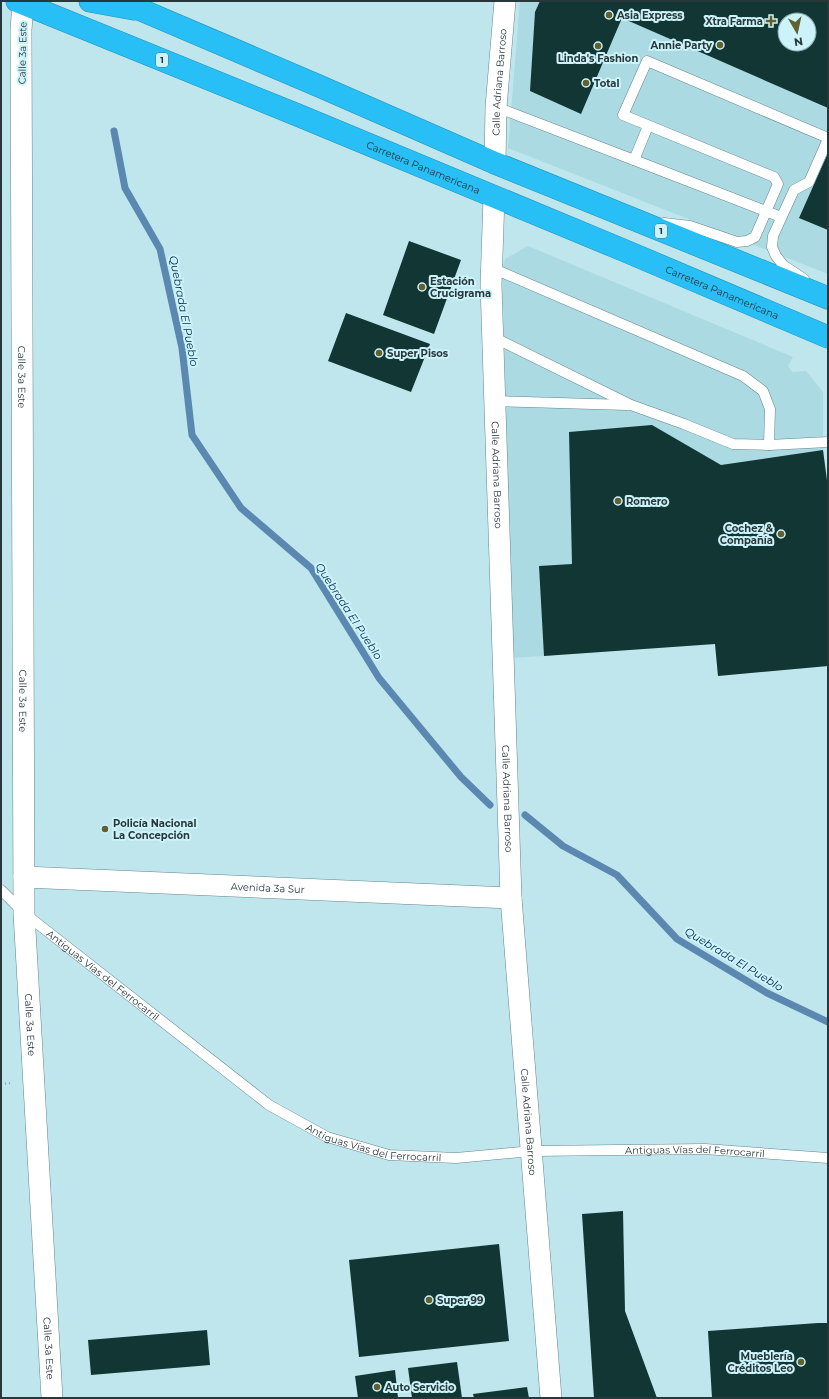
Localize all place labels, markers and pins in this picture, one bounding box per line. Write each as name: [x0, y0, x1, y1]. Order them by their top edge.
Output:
place label: Asia Express: [616, 9, 683, 22]
marker: Asia Express: [604, 10, 614, 20]
place label: Xtra Farma: [706, 15, 763, 28]
marker: Xtra Farma: [766, 16, 776, 26]
place label: Annie Party: [649, 39, 713, 52]
marker: Annie Party: [715, 40, 725, 50]
marker: Linda's Fashion: [593, 41, 603, 51]
place label: Linda's Fashion: [558, 52, 638, 65]
place label: Total: [594, 77, 620, 90]
marker: Total: [581, 78, 591, 88]
place label: Estación Crucigrama: [430, 275, 491, 300]
marker: Estación Crucigrama: [417, 282, 427, 292]
place label: Super Pisos: [387, 347, 449, 360]
marker: Super Pisos: [374, 348, 384, 358]
place label: Romero: [626, 495, 668, 508]
marker: Romero: [613, 496, 623, 506]
place label: Cochez & Compañía: [720, 522, 774, 547]
marker: Cochez & Compañía: [776, 529, 786, 539]
place label: Policía Nacional La Concepción: [113, 817, 196, 842]
marker: Policía Nacional La Concepción: [100, 824, 110, 834]
place label: Super 99: [437, 1294, 483, 1307]
marker: Super 99: [424, 1295, 434, 1305]
place label: Mueblería Créditos Leo: [728, 1350, 793, 1375]
marker: Mueblería Créditos Leo: [796, 1357, 806, 1367]
place label: Auto Servicio: [384, 1381, 455, 1394]
marker: Auto Servicio: [372, 1382, 382, 1392]

